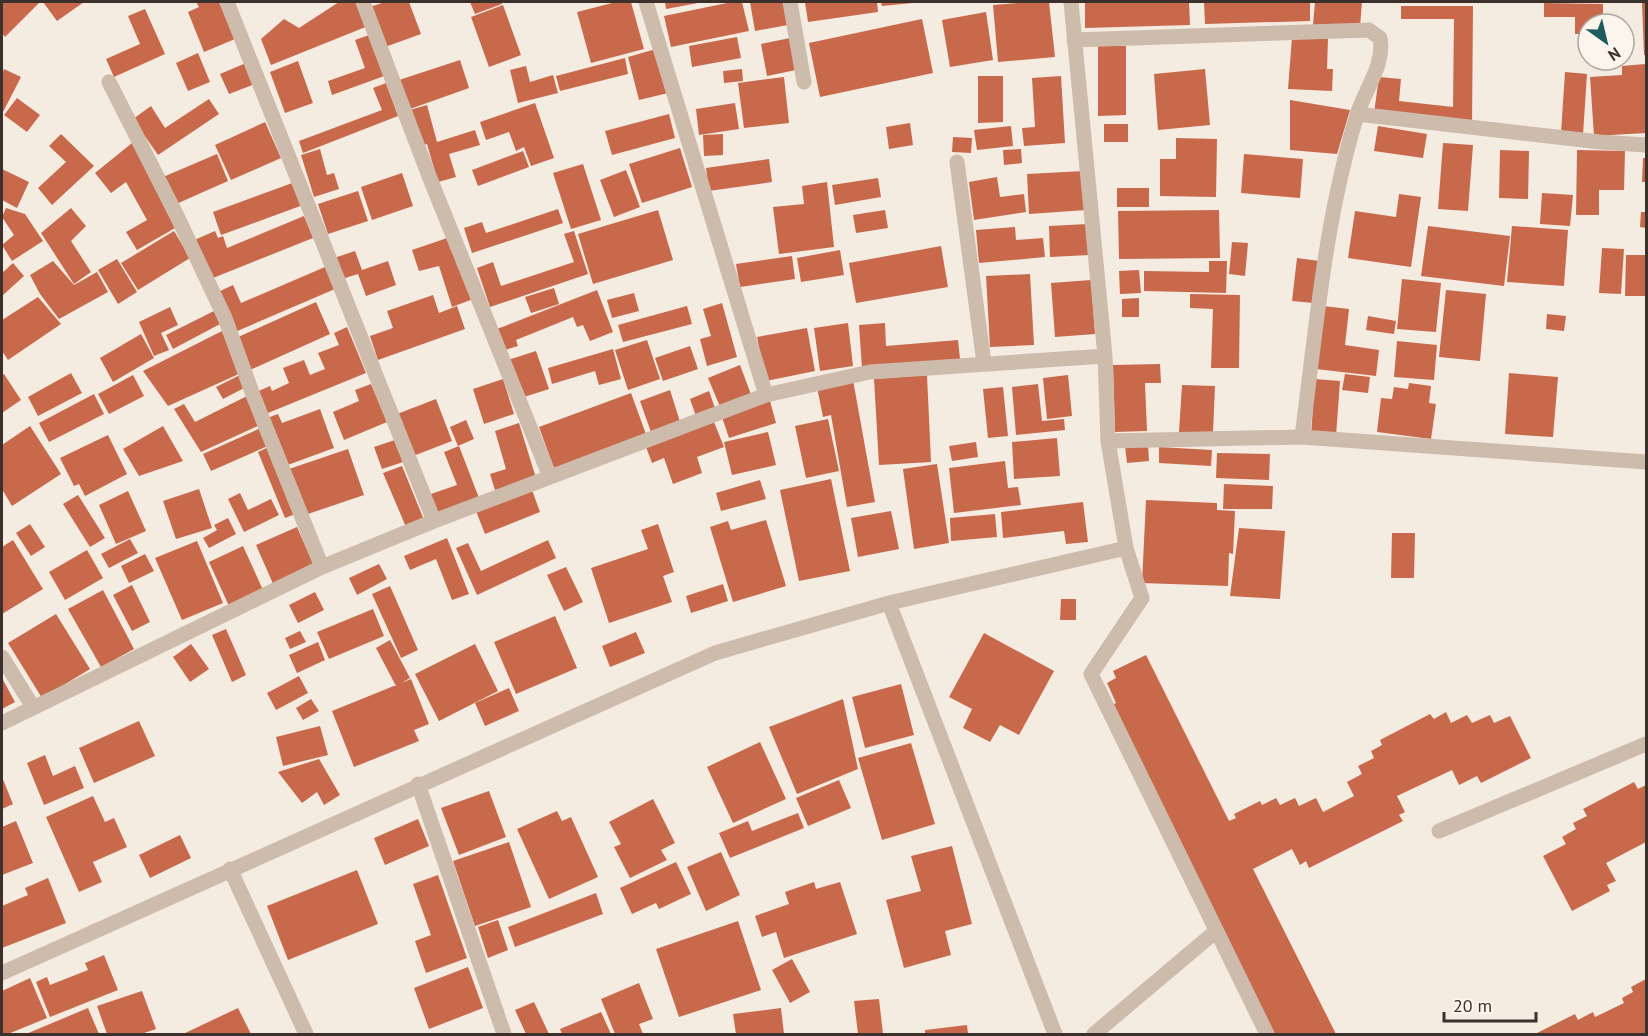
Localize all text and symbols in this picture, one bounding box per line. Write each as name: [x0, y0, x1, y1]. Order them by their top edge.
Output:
north arrow: [1576, 12, 1636, 72]
text: N: [1604, 43, 1624, 66]
scale bar: [1444, 985, 1536, 1023]
text: 20 m: [1453, 994, 1492, 1017]

